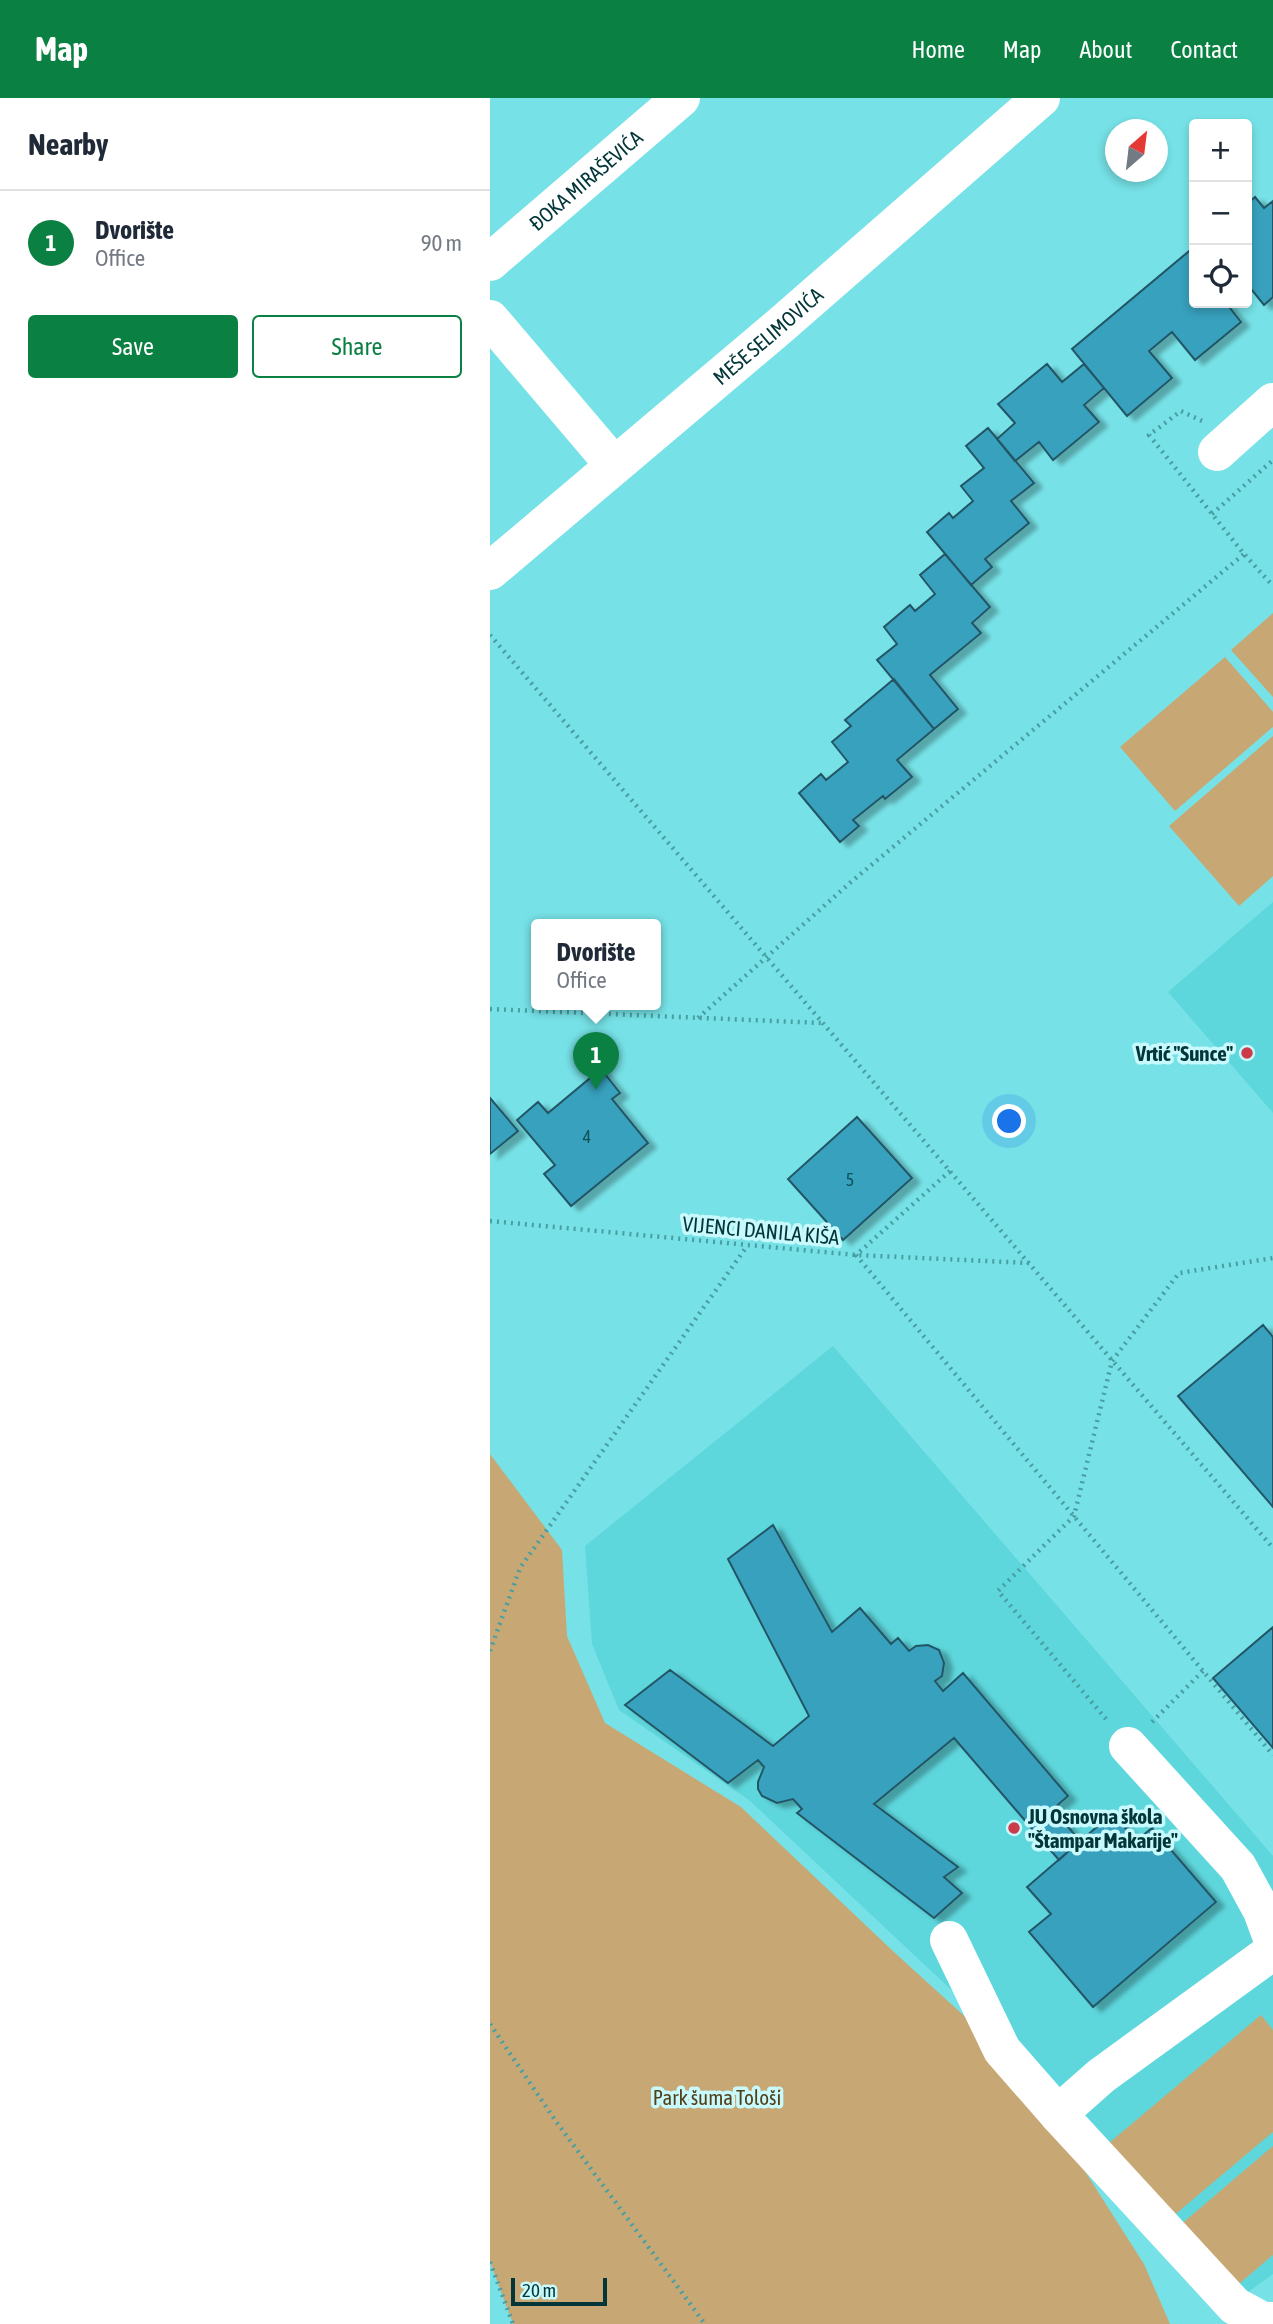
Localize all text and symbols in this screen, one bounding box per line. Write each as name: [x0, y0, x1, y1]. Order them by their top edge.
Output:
text: Map: [35, 30, 88, 68]
text: Home: [911, 36, 965, 63]
text: Map: [1003, 36, 1041, 63]
text: About: [1079, 36, 1132, 63]
text: Contact: [1170, 36, 1238, 63]
north arrow: [1105, 119, 1168, 182]
map controls: [1189, 119, 1252, 308]
button: +: [1189, 119, 1252, 182]
street label: ĐOKA MIRAŠEVIĆA: [524, 124, 647, 235]
text: Nearby: [28, 127, 108, 161]
button: −: [1189, 182, 1252, 245]
text: Dvorište: [95, 215, 174, 245]
text: 1: [46, 230, 56, 256]
text: 90 m: [421, 230, 462, 256]
text: Office: [95, 245, 145, 271]
button: locate: [1189, 245, 1252, 308]
street label: MEŠE SELIMOVIĆA: [708, 282, 828, 389]
button: Save: [28, 315, 238, 378]
button: Share: [252, 315, 462, 378]
popup: [531, 919, 661, 1010]
text: Dvorište: [556, 937, 636, 967]
text: Office: [556, 967, 607, 993]
pin: 1: [573, 1032, 619, 1090]
place label: Vrtić "Sunce": [1135, 1041, 1233, 1065]
marker: Vrtić "Sunce": [1239, 1045, 1255, 1061]
your location: [992, 1104, 1026, 1138]
house number: 4: [583, 1126, 591, 1147]
house number: 5: [846, 1169, 854, 1190]
street label: VIJENCI DANILA KIŠA: [682, 1211, 841, 1249]
place label: JU Osnovna škola "Štampar Makarije": [1027, 1804, 1178, 1852]
marker: JU Osnovna škola "Štampar Makarije": [1006, 1820, 1022, 1836]
park label: Park šuma Tološi: [653, 2085, 781, 2109]
scale bar: [511, 2275, 607, 2307]
text: 20 m: [522, 2279, 556, 2301]

